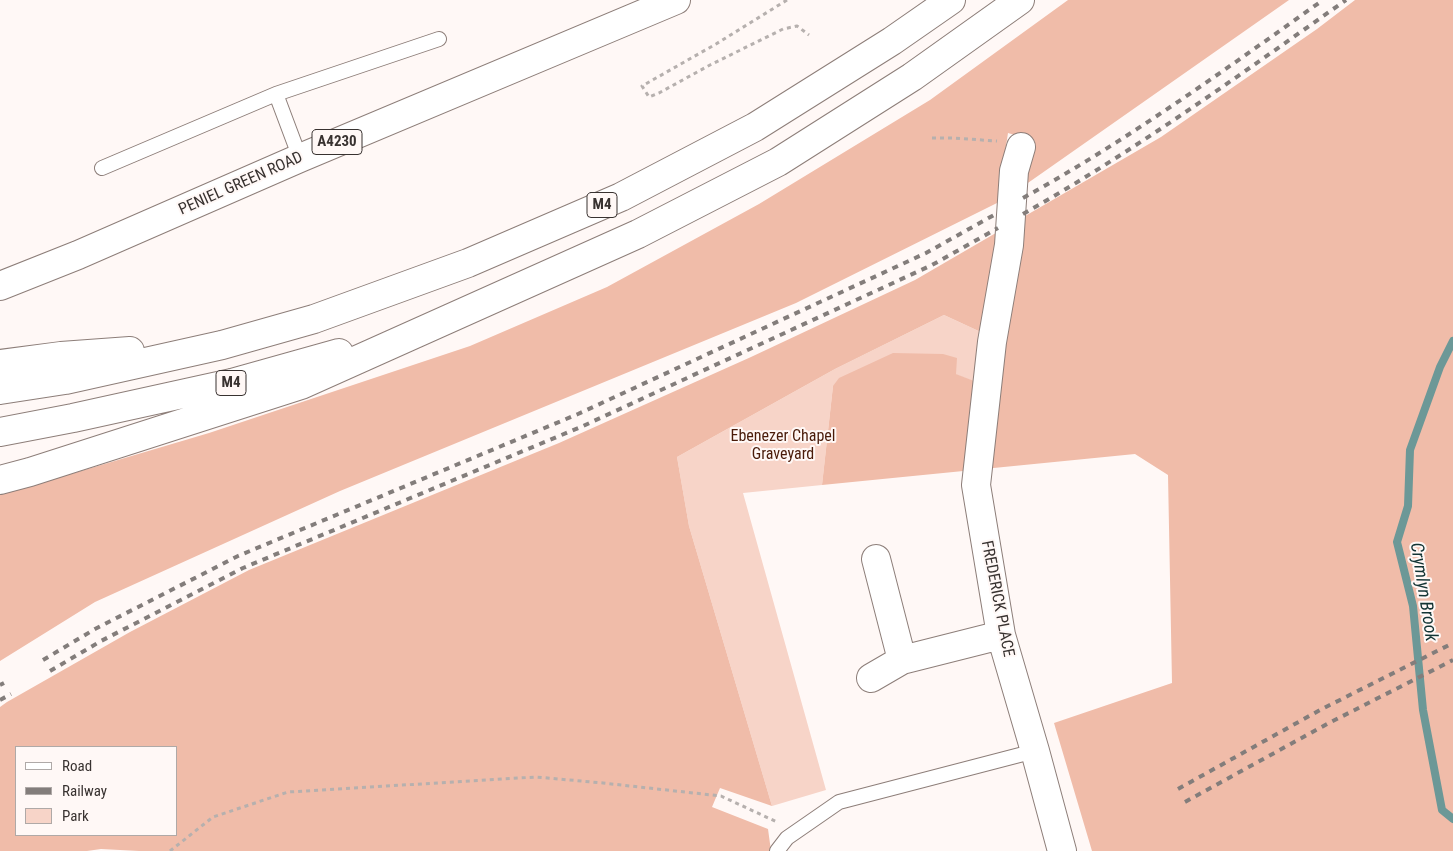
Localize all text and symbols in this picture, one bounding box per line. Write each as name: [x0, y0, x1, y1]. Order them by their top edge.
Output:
road number: A4230: [312, 130, 362, 154]
street label: PENIEL GREEN ROAD: [176, 148, 306, 220]
road number: M4: [587, 192, 617, 218]
road number: M4: [216, 370, 246, 396]
park label: Ebenezer Chapel Graveyard: [730, 427, 836, 465]
street label: FREDERICK PLACE: [976, 539, 1018, 659]
water label: Crymlyn Brook: [1405, 541, 1441, 643]
legend: [15, 746, 178, 836]
text: Road: [62, 757, 92, 775]
text: Railway: [62, 782, 107, 800]
text: Park: [62, 807, 89, 825]

